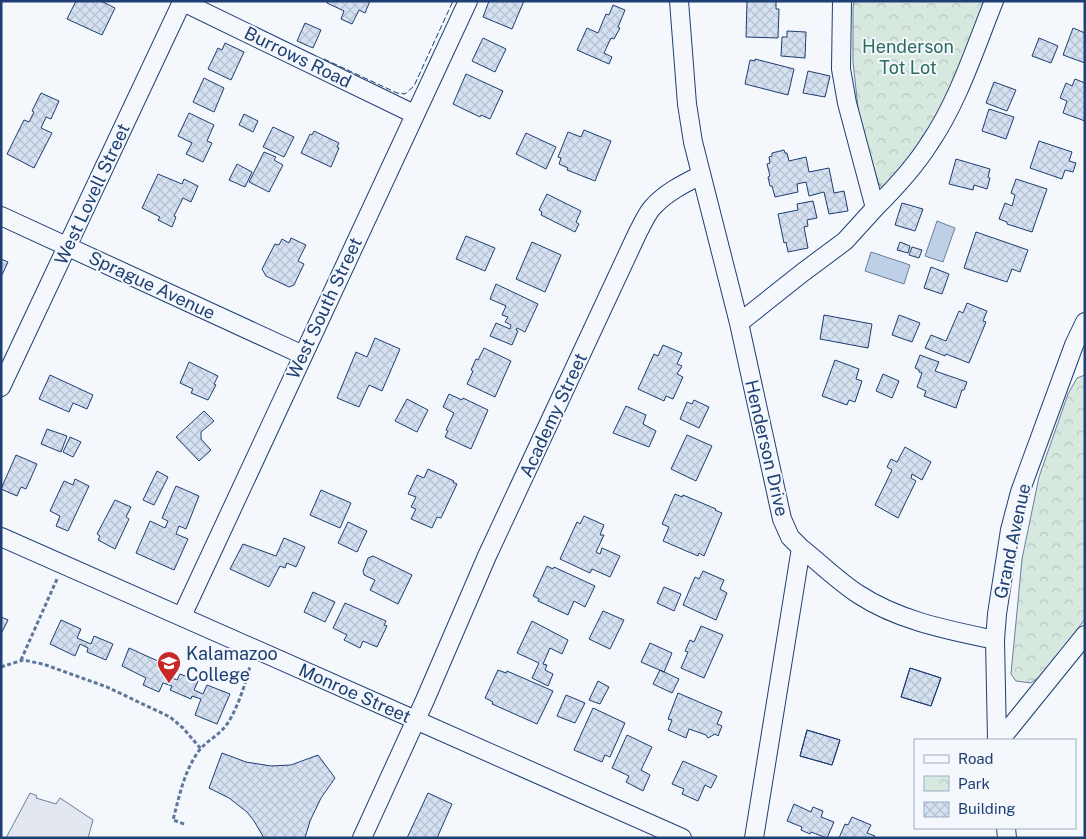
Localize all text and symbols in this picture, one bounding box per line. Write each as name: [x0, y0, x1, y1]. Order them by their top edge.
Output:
street label: Burrows Road: [241, 22, 355, 92]
park label: Henderson Tot Lot: [862, 36, 954, 78]
street label: West Lovell Street: [50, 120, 134, 268]
street label: West South Street: [282, 234, 366, 382]
street label: Sprague Avenue: [85, 247, 219, 323]
street label: Academy Street: [515, 349, 591, 481]
street label: Henderson Drive: [741, 378, 793, 518]
street label: Grand Avenue: [990, 482, 1034, 600]
place label: Kalamazoo College: [186, 643, 278, 685]
school or university icon: Kalamazoo College: [156, 650, 182, 684]
street label: Monroe Street: [296, 659, 414, 727]
legend: [914, 739, 1076, 829]
text: Road: [958, 750, 994, 767]
text: Park: [958, 775, 990, 792]
text: Building: [958, 800, 1016, 817]

